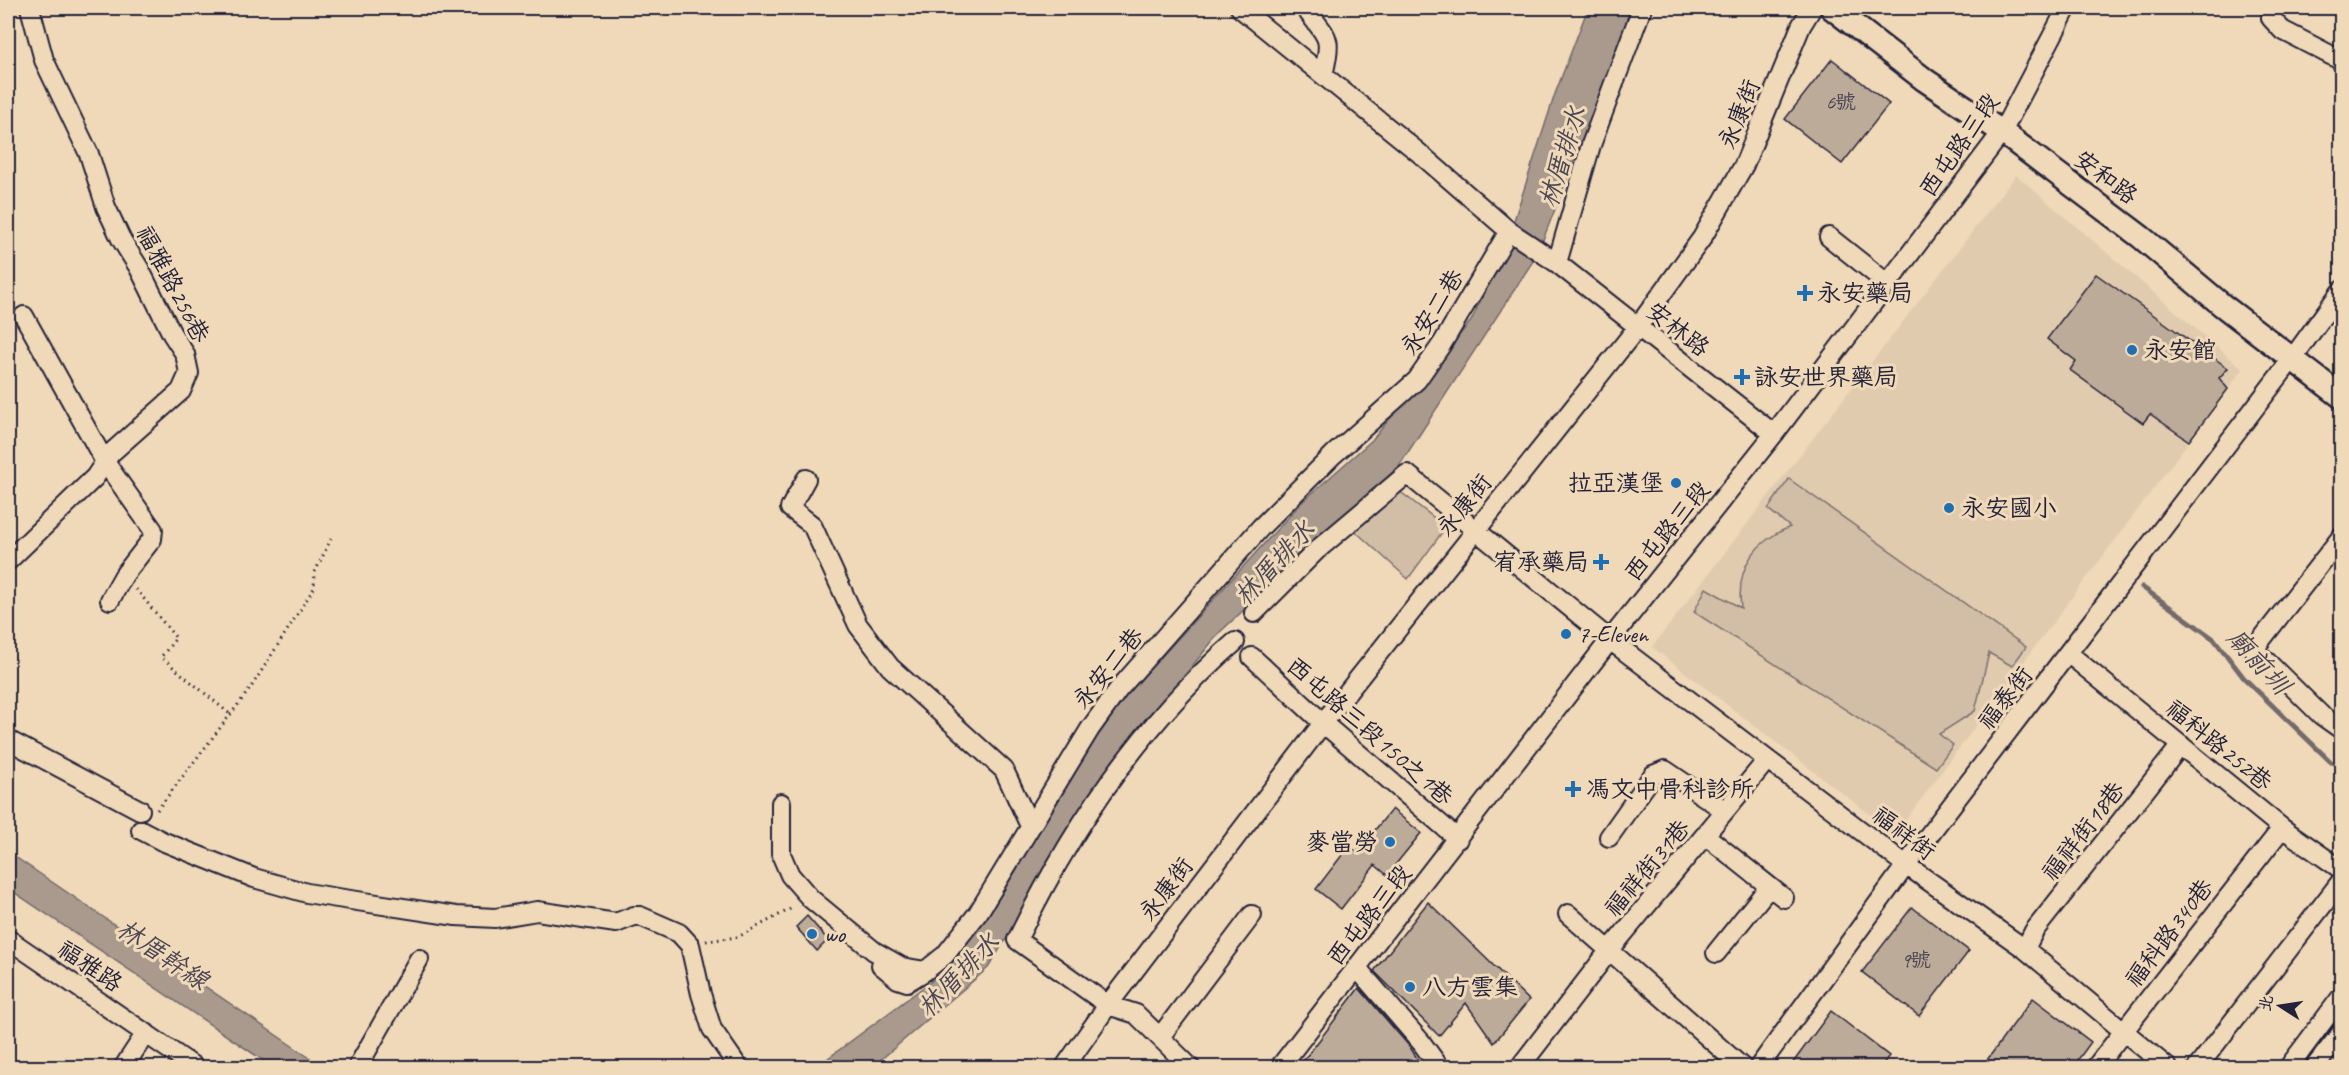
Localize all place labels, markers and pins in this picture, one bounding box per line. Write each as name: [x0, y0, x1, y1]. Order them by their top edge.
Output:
place label: 永安藥局: [1817, 278, 1913, 308]
marker: 永安藥局: [1798, 286, 1812, 300]
place label: 永安館: [2144, 335, 2216, 365]
marker: 永安館: [2125, 343, 2139, 357]
place label: 詠安世界藥局: [1754, 362, 1898, 392]
marker: 詠安世界藥局: [1735, 370, 1749, 384]
place label: 拉亞漢堡: [1568, 468, 1664, 498]
marker: 拉亞漢堡: [1669, 476, 1683, 490]
place label: 永安國小: [1961, 493, 2057, 523]
marker: 永安國小: [1942, 501, 1956, 515]
place label: 宥承藥局: [1493, 547, 1589, 577]
marker: 宥承藥局: [1594, 555, 1608, 569]
place label: 7-Eleven: [1578, 619, 1649, 649]
marker: 7-Eleven: [1559, 627, 1573, 641]
place label: 馮文中骨科診所: [1586, 774, 1754, 804]
marker: 馮文中骨科診所: [1564, 780, 1582, 798]
place label: 麥當勞: [1306, 827, 1378, 857]
marker: 麥當勞: [1383, 835, 1397, 849]
place label: wo: [824, 919, 846, 949]
marker: wo: [805, 927, 819, 941]
place label: 八方雲集: [1422, 972, 1518, 1002]
marker: 八方雲集: [1403, 980, 1417, 994]

